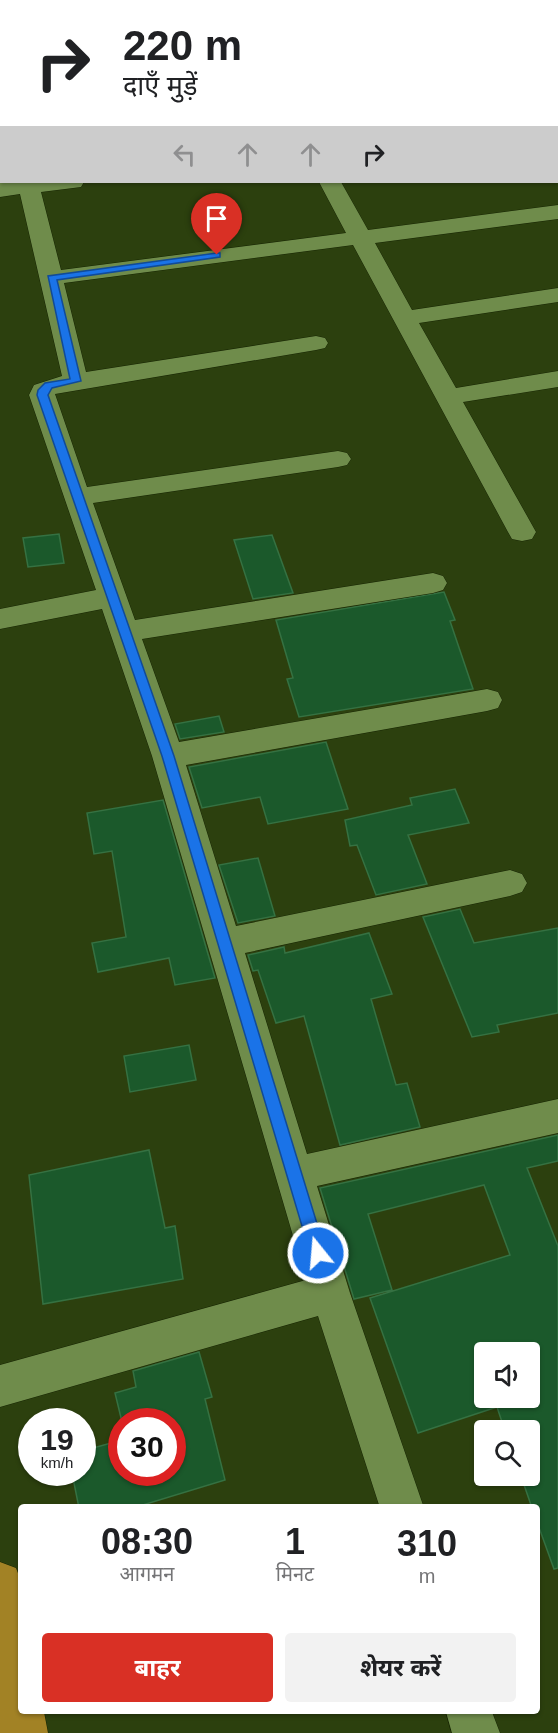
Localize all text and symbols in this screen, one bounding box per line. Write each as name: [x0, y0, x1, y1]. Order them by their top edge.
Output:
text: 220 m: [123, 22, 242, 69]
icon: right: [24, 24, 102, 102]
text: दाएँ मुड़ें: [123, 71, 197, 101]
icon: left: [168, 138, 201, 171]
icon: ahead: [231, 138, 264, 171]
icon: ahead: [294, 138, 327, 171]
icon: right: [357, 138, 390, 171]
pin: [191, 193, 242, 255]
icon: arrive: [200, 202, 233, 235]
position arrow: [286, 1221, 350, 1285]
map controls: [474, 1342, 540, 1486]
button: sound: [474, 1342, 540, 1408]
speed limit sign: 30: [108, 1408, 186, 1486]
button: search: [474, 1420, 540, 1486]
text: 19: [40, 1423, 74, 1456]
text: km/h: [41, 1454, 73, 1471]
text: 08:30: [101, 1521, 193, 1562]
text: 1: [285, 1521, 305, 1562]
text: 310: [397, 1523, 457, 1564]
text: आगमन: [120, 1563, 174, 1585]
text: मिनट: [276, 1563, 314, 1585]
text: m: [419, 1565, 435, 1587]
button: बाहर: [42, 1633, 273, 1702]
button: शेयर करें: [285, 1633, 516, 1702]

